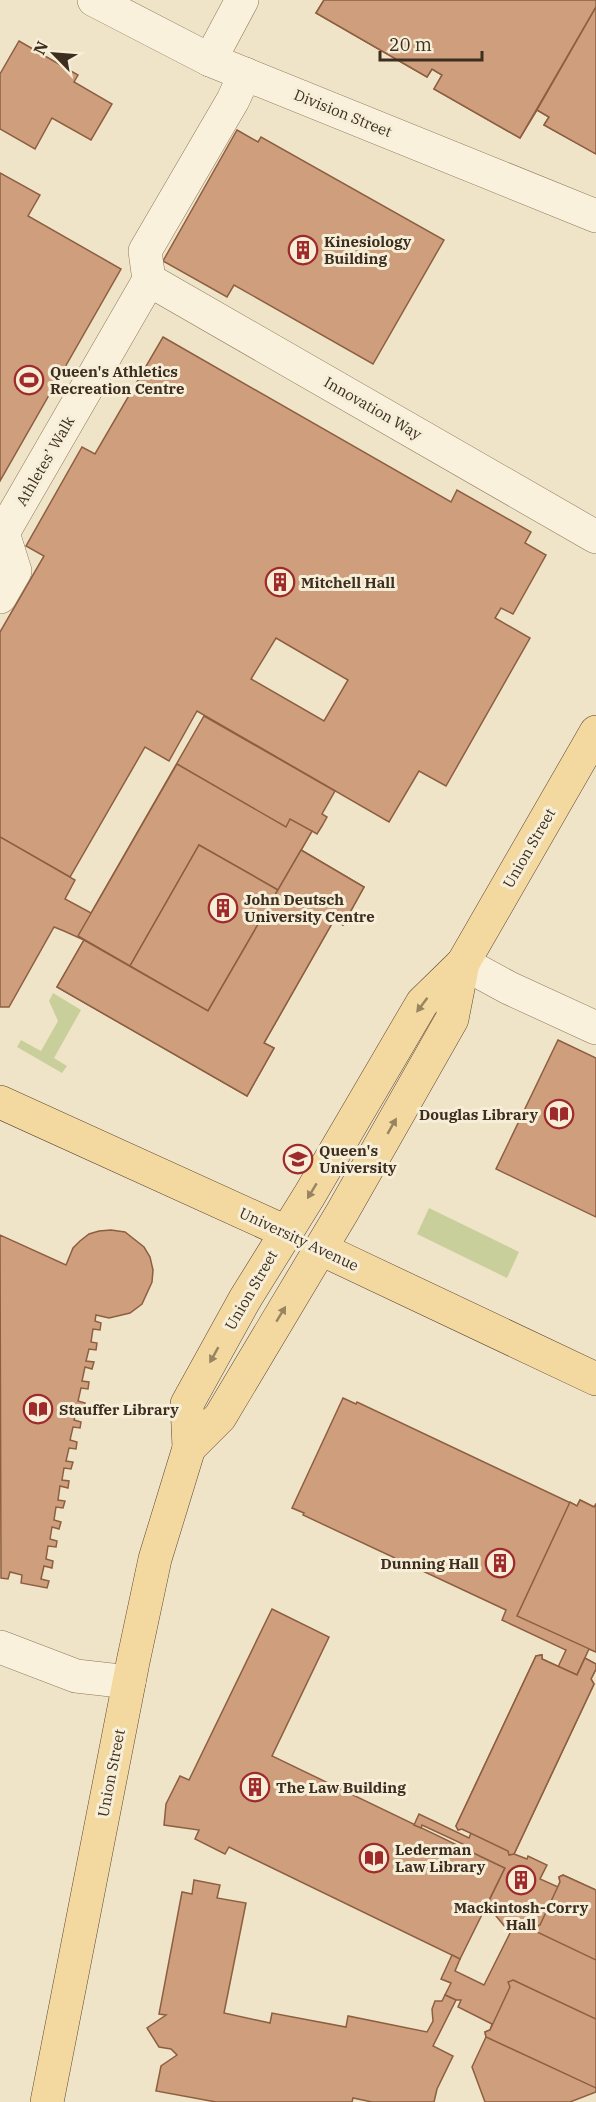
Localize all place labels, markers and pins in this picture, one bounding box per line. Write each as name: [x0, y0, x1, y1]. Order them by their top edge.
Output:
place label: Kinesiology Building: [324, 232, 412, 268]
building icon: Kinesiology Building: [287, 234, 319, 266]
place label: Queen's Athletics Recreation Centre: [50, 362, 184, 398]
sports icon: Queen's Athletics Recreation Centre: [13, 364, 45, 396]
building icon: Mitchell Hall: [264, 566, 296, 598]
place label: Mitchell Hall: [301, 573, 395, 592]
place label: John Deutsch University Centre: [244, 890, 375, 926]
building icon: John Deutsch University Centre: [207, 892, 239, 924]
library icon: Douglas Library: [543, 1098, 575, 1130]
place label: Douglas Library: [419, 1105, 538, 1124]
place label: Queen's University: [319, 1141, 397, 1177]
school or university icon: Queen's University: [282, 1143, 314, 1175]
library icon: Stauffer Library: [22, 1393, 54, 1425]
place label: Stauffer Library: [59, 1400, 179, 1419]
building icon: Dunning Hall: [484, 1547, 516, 1579]
place label: Dunning Hall: [380, 1554, 479, 1573]
building icon: The Law Building: [239, 1771, 271, 1803]
place label: The Law Building: [276, 1778, 406, 1797]
place label: Lederman Law Library: [395, 1840, 486, 1876]
library icon: Lederman Law Library: [358, 1842, 390, 1874]
building icon: Mackintosh-Corry Hall: [505, 1864, 537, 1896]
place label: Mackintosh-Corry Hall: [454, 1898, 589, 1934]

